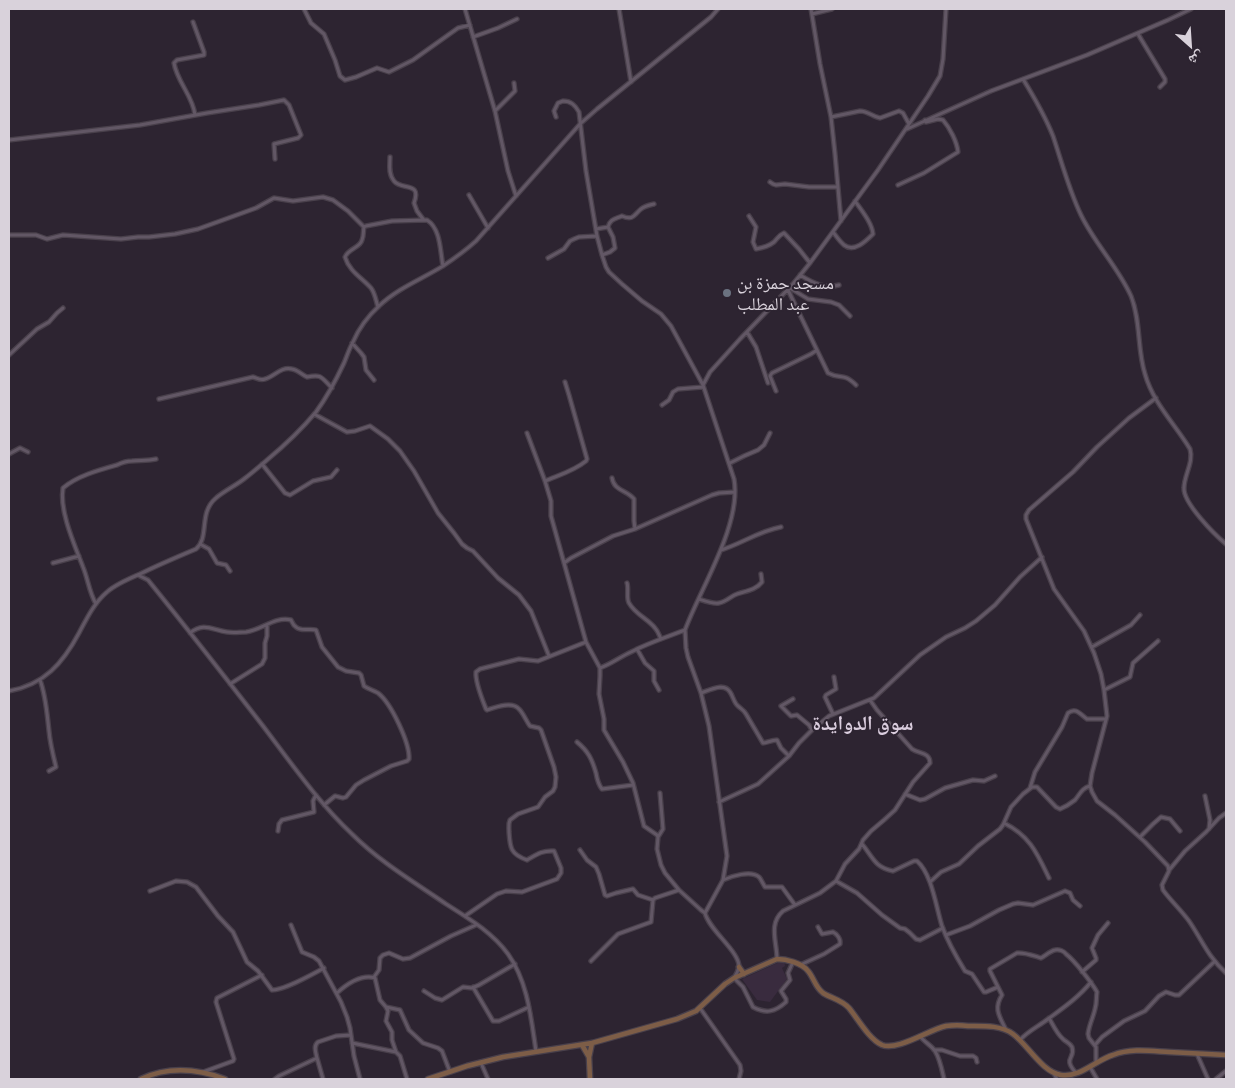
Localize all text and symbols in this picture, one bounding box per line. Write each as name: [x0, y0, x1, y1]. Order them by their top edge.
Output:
north arrow: [1165, 20, 1215, 70]
text: ش: [1186, 48, 1207, 70]
place label: مسجد حمزة بن عبد المطلب: [737, 272, 834, 314]
marker: مسجد حمزة بن عبد المطلب: [721, 287, 733, 299]
district label: سوق الدوايدة: [812, 711, 914, 735]

